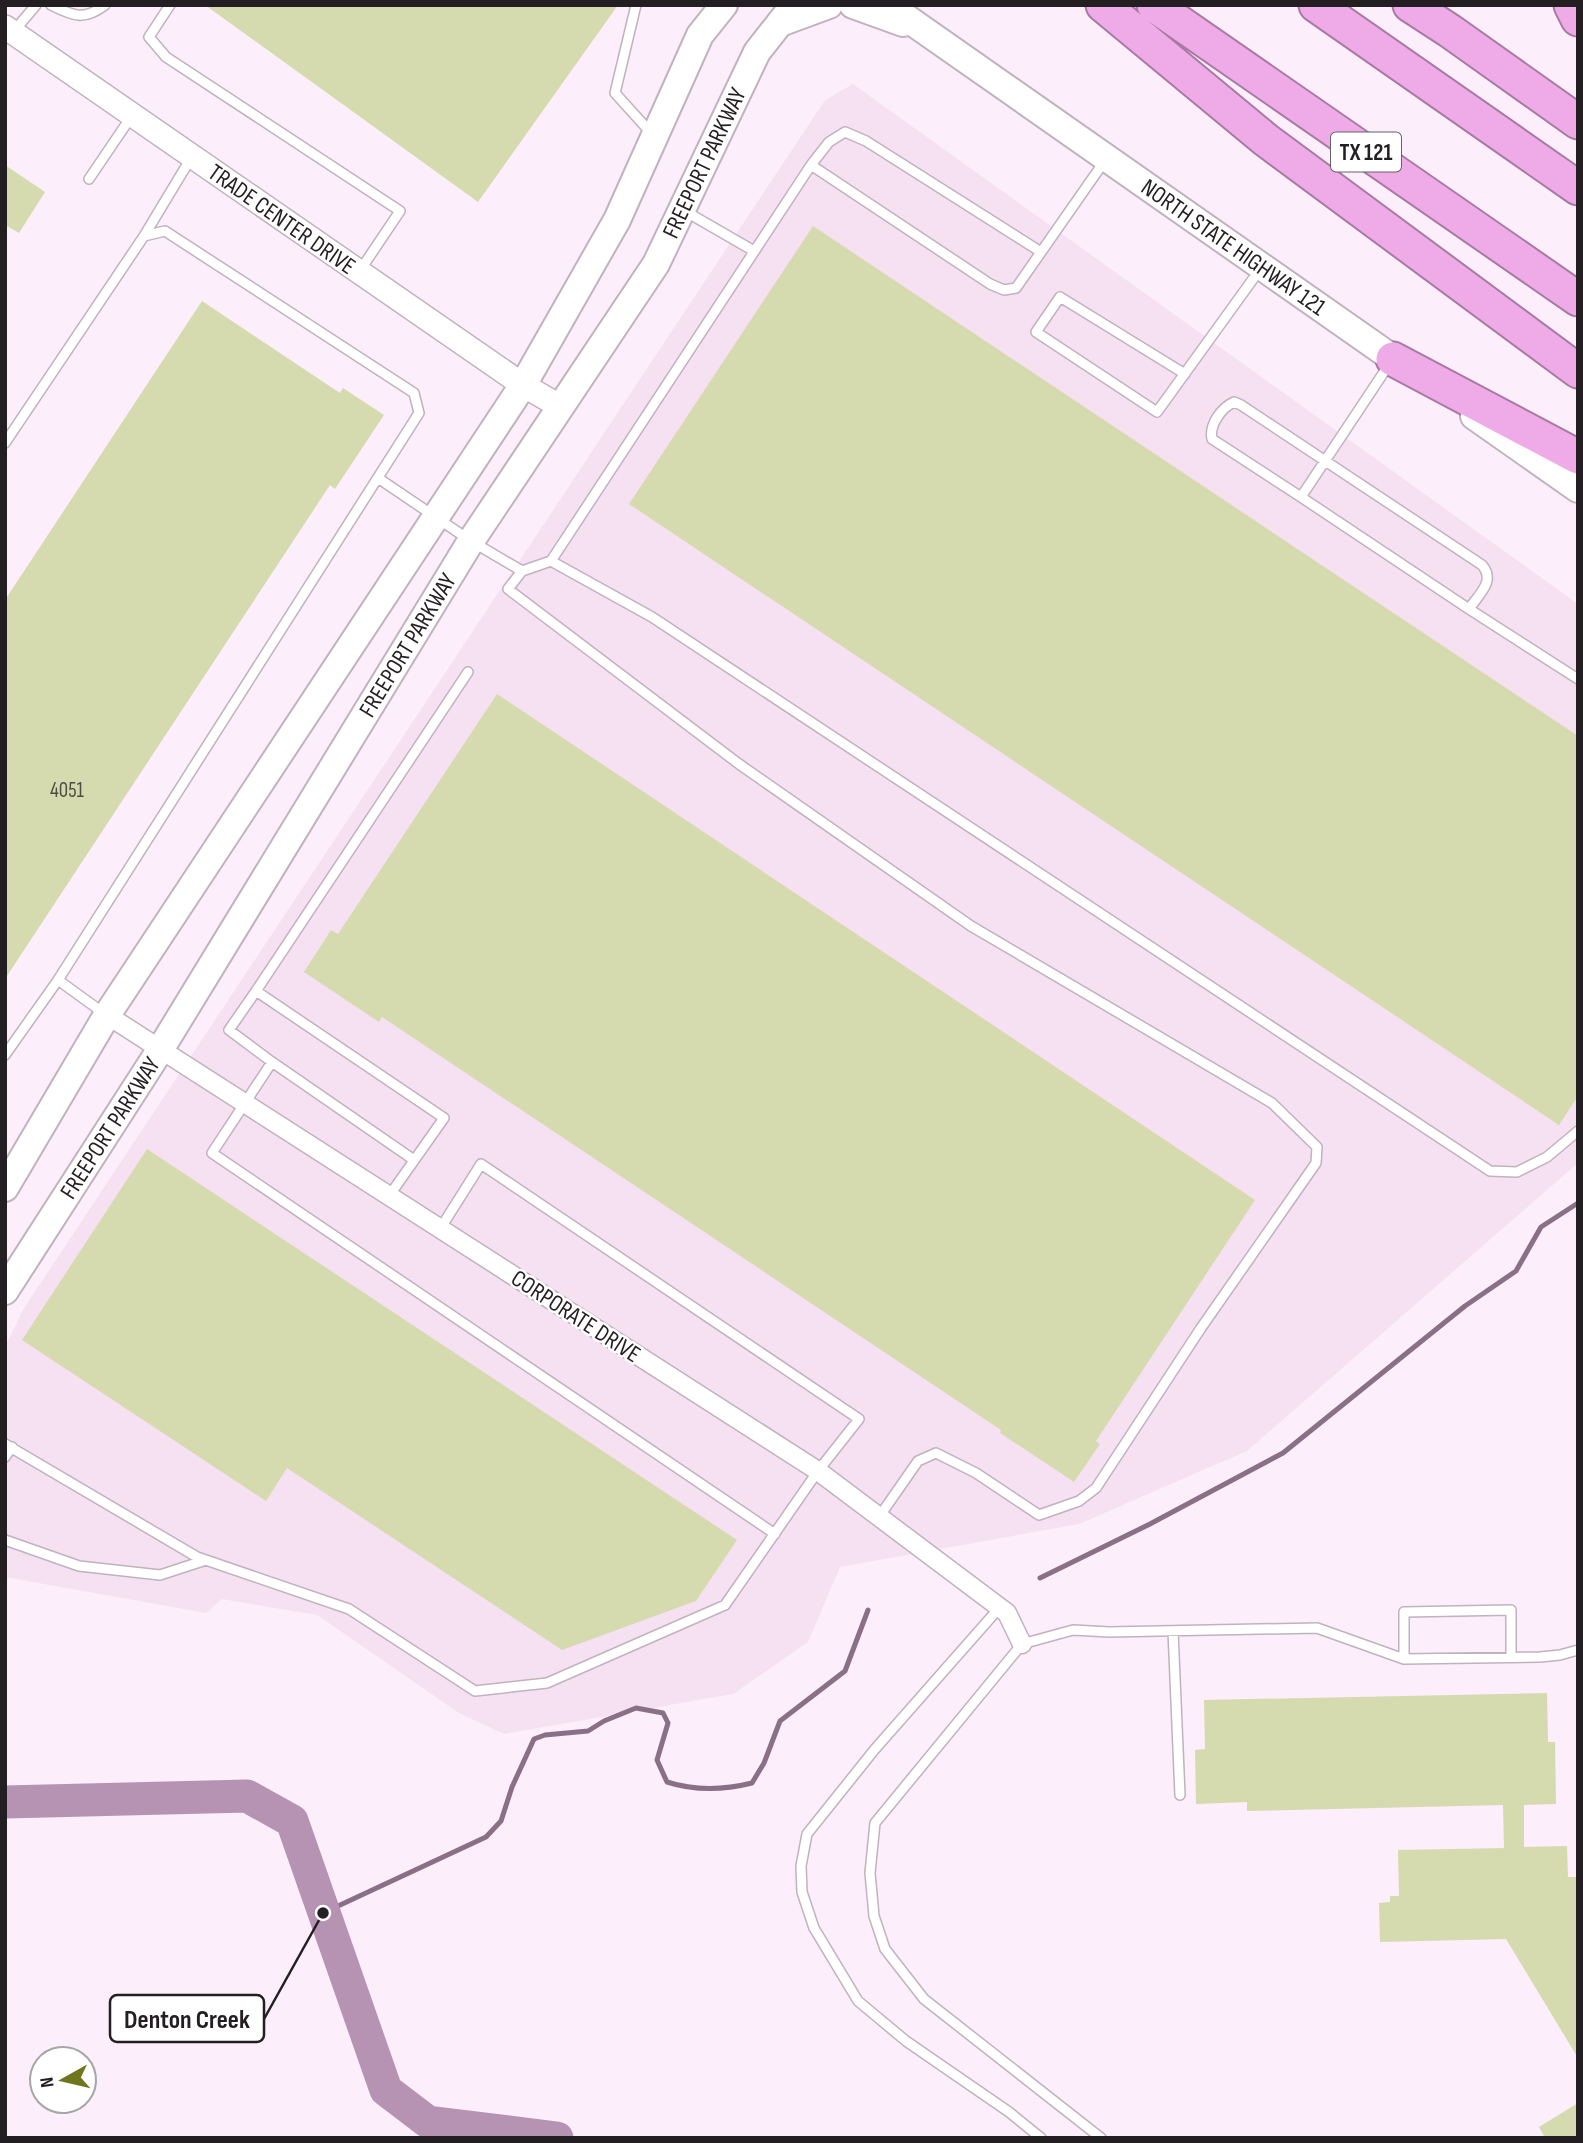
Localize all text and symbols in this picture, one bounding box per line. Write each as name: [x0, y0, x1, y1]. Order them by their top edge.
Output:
street label: FREEPORT PARKWAY: [656, 83, 753, 243]
road number: TX 121: [1331, 132, 1401, 172]
street label: TRADE CENTER DRIVE: [202, 158, 361, 281]
street label: NORTH STATE HIGHWAY 121: [1135, 173, 1332, 322]
street label: FREEPORT PARKWAY: [353, 568, 463, 723]
house number: 4051: [50, 778, 85, 803]
street label: FREEPORT PARKWAY: [54, 1052, 167, 1205]
street label: CORPORATE DRIVE: [506, 1264, 646, 1369]
callout: Denton Creek: [110, 1995, 264, 2042]
text: Denton Creek: [124, 2005, 250, 2036]
north arrow: [28, 2045, 98, 2115]
text: N: [36, 2076, 60, 2089]

